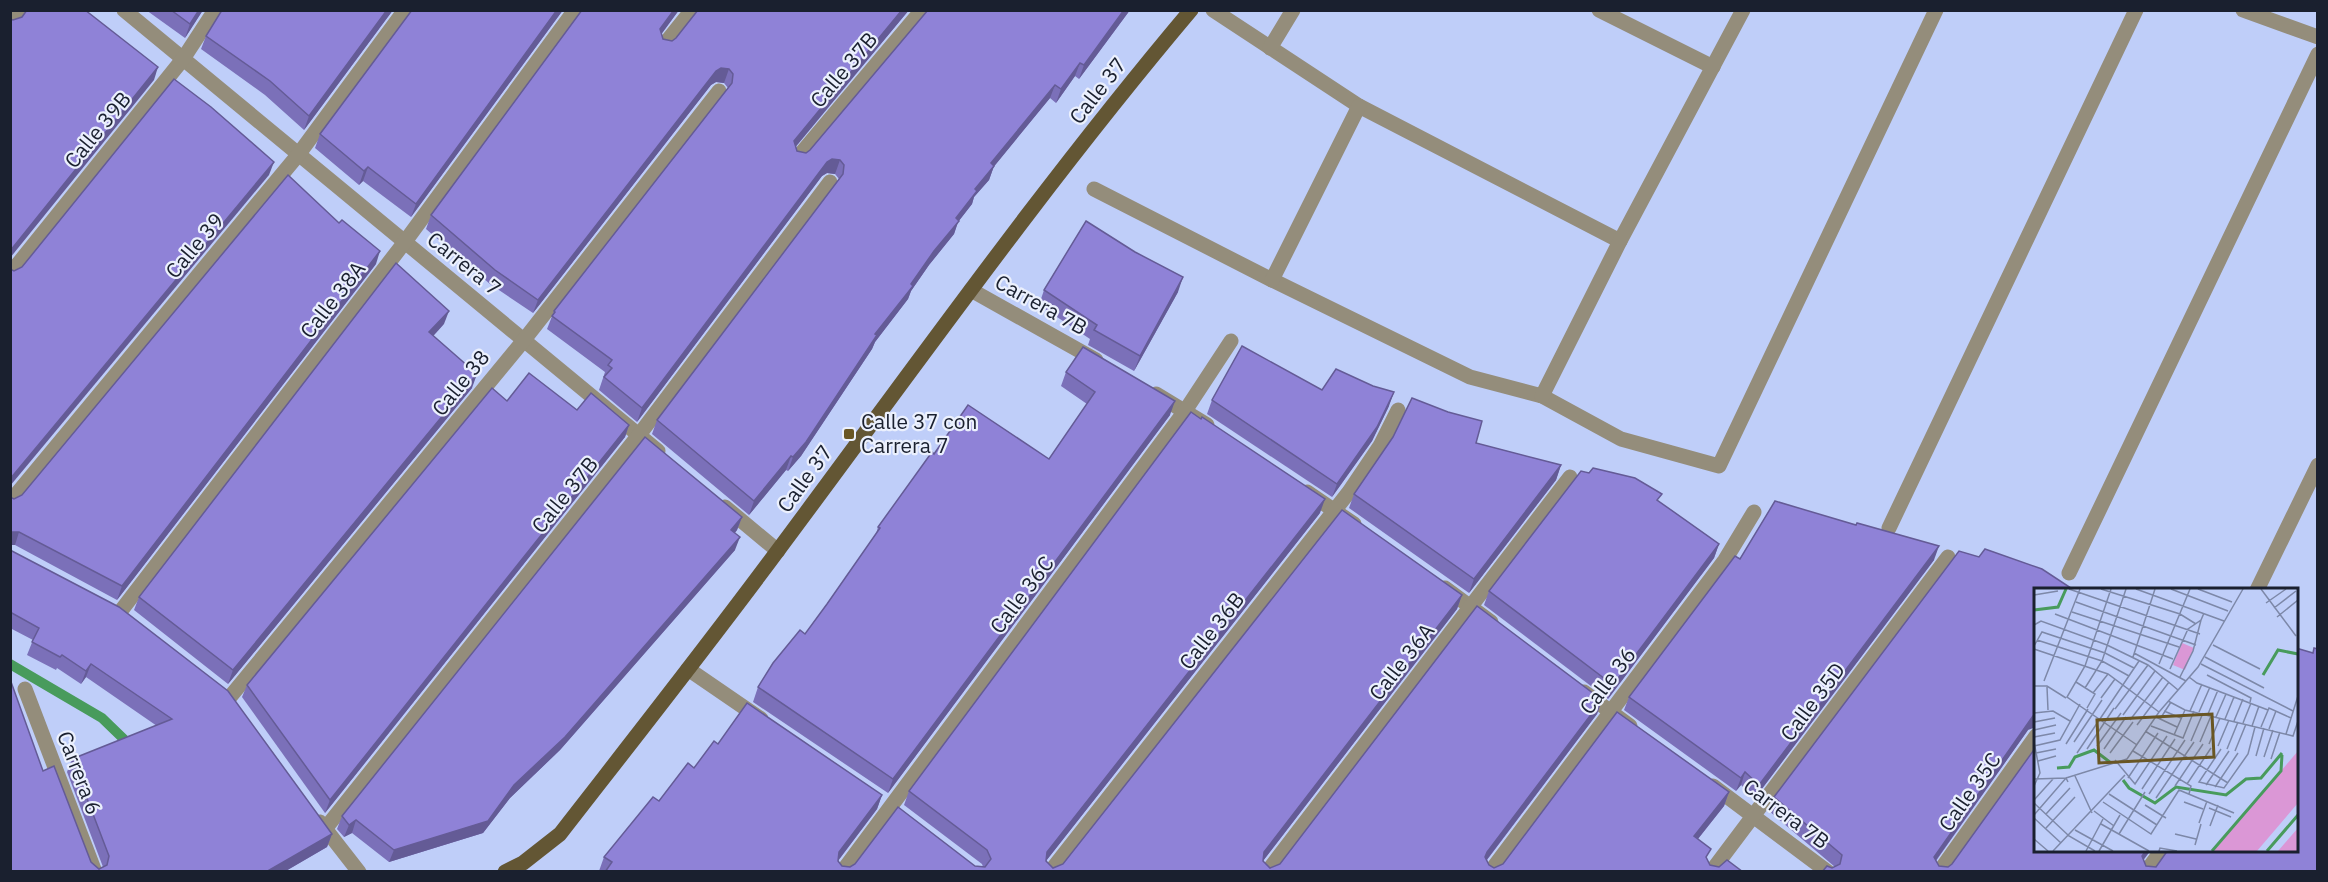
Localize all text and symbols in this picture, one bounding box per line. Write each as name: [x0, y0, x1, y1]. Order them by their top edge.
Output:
street label: Calle 37B: [803, 26, 883, 113]
street label: Calle 37: [1062, 51, 1132, 129]
street label: Calle 39B: [58, 85, 137, 174]
street label: Calle 39: [159, 207, 230, 284]
street label: Carrera 7: [422, 225, 507, 302]
street label: Calle 38A: [293, 255, 371, 344]
street label: Carrera 7B: [990, 267, 1093, 341]
street label: Calle 38: [425, 344, 495, 421]
place label: Calle 37 con Carrera 7: [861, 407, 977, 459]
marker: Calle 37 con Carrera 7: [842, 427, 856, 441]
street label: Calle 37: [770, 439, 838, 518]
street label: Calle 37B: [525, 450, 604, 539]
street label: Calle 36C: [983, 550, 1060, 639]
street label: Calle 36B: [1172, 586, 1250, 675]
inset map: [2034, 588, 2298, 852]
street label: Calle 36A: [1362, 617, 1440, 706]
street label: Calle 36: [1573, 641, 1642, 720]
street label: Calle 35D: [1774, 656, 1851, 746]
street label: Carrera 6: [51, 727, 109, 819]
street label: Calle 35C: [1932, 746, 2007, 836]
street label: Carrera 7B: [1738, 772, 1835, 855]

